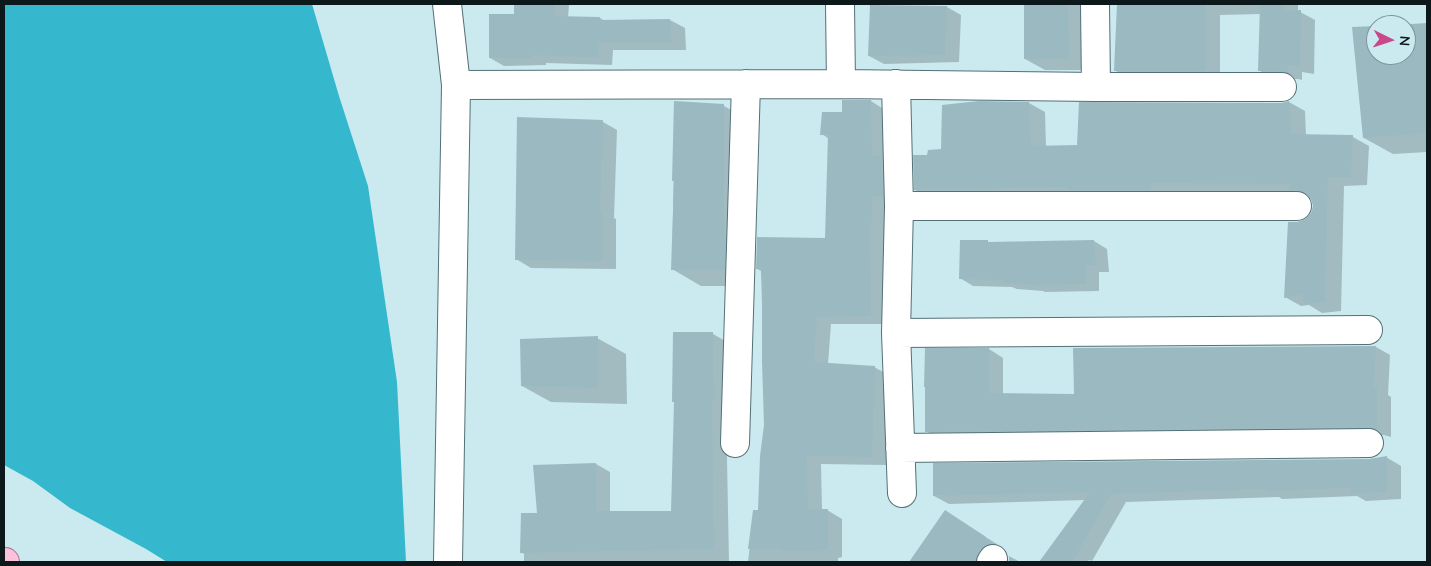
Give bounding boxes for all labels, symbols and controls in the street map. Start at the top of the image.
north arrow [1366,15,1416,65]
text: N [1396,35,1414,47]

